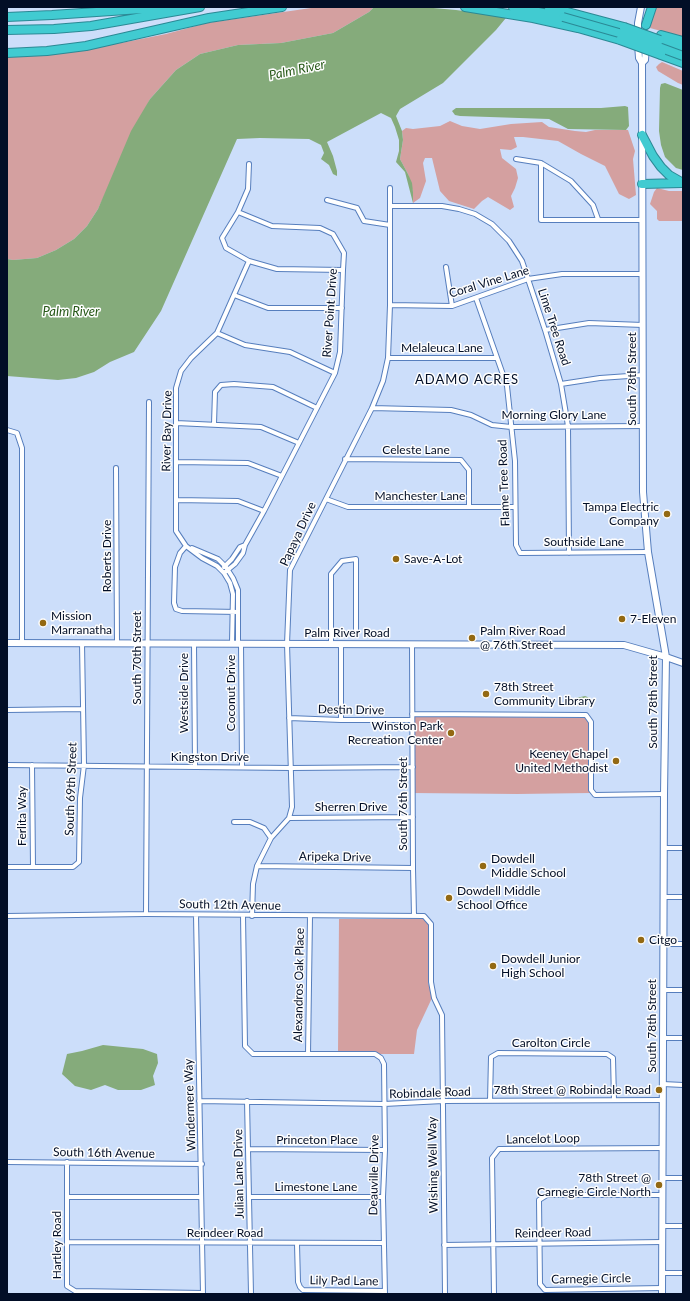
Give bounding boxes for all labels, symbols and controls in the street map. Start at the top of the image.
water label: Palm River [268,56,326,84]
street label: Coral Vine Lane [447,263,531,301]
street label: River Point Drive [320,268,340,358]
street label: Lime Tree Road [535,286,573,368]
water label: Palm River [43,304,99,320]
street label: South 78th Street [625,332,639,426]
street label: Melaleuca Lane [401,341,483,355]
district label: ADAMO ACRES [415,372,519,388]
street label: River Bay Drive [159,390,175,472]
street label: Morning Glory Lane [502,408,606,422]
street label: Flame Tree Road [495,439,513,527]
street label: Celeste Lane [382,443,450,457]
street label: Manchester Lane [375,489,465,503]
street label: Papaya Drive [277,500,319,568]
place label: Tampa Electric Company [583,500,659,528]
marker: Tampa Electric Company [662,509,672,519]
street label: Roberts Drive [100,520,114,592]
street label: Southside Lane [544,535,624,549]
place label: Save-A-Lot [404,552,462,566]
marker: Save-A-Lot [391,554,401,564]
place label: Mission Marranatha [51,609,112,637]
street label: South 70th Street [130,611,144,705]
place label: 7-Eleven [630,612,676,626]
marker: 7-Eleven [617,614,627,624]
marker: Mission Marranatha [38,618,48,628]
place label: Palm River Road @ 76th Street [480,624,565,652]
street label: Palm River Road [304,626,390,640]
marker: Palm River Road @ 76th Street [467,633,477,643]
street label: Westside Drive [177,653,191,733]
street label: Coconut Drive [224,655,238,731]
street label: South 78th Street [646,655,660,749]
place label: 78th Street Community Library [494,680,595,708]
marker: 78th Street Community Library [481,689,491,699]
street label: Destin Drive [318,702,384,718]
place label: Winston Park Recreation Center [348,719,443,747]
marker: Winston Park Recreation Center [446,728,456,738]
street label: South 69th Street [62,742,80,836]
place label: Keeney Chapel United Methodist [515,747,608,775]
street label: Kingston Drive [171,750,249,764]
marker: Keeney Chapel United Methodist [611,756,621,766]
street label: South 76th Street [396,757,410,851]
street label: Ferlita Way [15,786,29,846]
street label: Sherren Drive [315,800,387,814]
street label: Aripeka Drive [299,849,371,865]
place label: Dowdell Middle School [491,852,566,880]
marker: Dowdell Middle School [478,861,488,871]
place label: Dowdell Middle School Office [457,884,540,912]
marker: Dowdell Middle School Office [444,893,454,903]
street label: South 12th Avenue [179,897,281,913]
street label: Alexandros Oak Place [291,928,307,1042]
place label: Citgo [649,933,677,947]
marker: Citgo [636,935,646,945]
place label: Dowdell Junior High School [501,952,580,980]
marker: Dowdell Junior High School [488,961,498,971]
street label: South 78th Street [645,979,659,1073]
street label: Carolton Circle [512,1036,590,1050]
street label: Windermere Way [181,1058,199,1152]
place label: 78th Street @ Robindale Road [493,1083,651,1097]
street label: Robindale Road [389,1084,471,1102]
marker: 78th Street @ Robindale Road [654,1085,664,1095]
street label: Wishing Well Way [425,1117,441,1213]
street label: Julian Lane Drive [231,1129,247,1219]
street label: Lancelot Loop [506,1131,580,1147]
street label: Princeton Place [276,1133,358,1147]
street label: Deauville Drive [366,1134,382,1216]
street label: South 16th Avenue [53,1145,155,1161]
place label: 78th Street @ Carnegie Circle North [537,1171,651,1199]
street label: Limestone Lane [275,1180,357,1194]
marker: 78th Street @ Carnegie Circle North [654,1180,664,1190]
street label: Hartley Road [50,1211,64,1279]
street label: Reindeer Road [515,1225,591,1241]
street label: Reindeer Road [187,1226,263,1240]
street label: Carnegie Circle [551,1271,631,1287]
street label: Lily Pad Lane [309,1273,379,1289]

